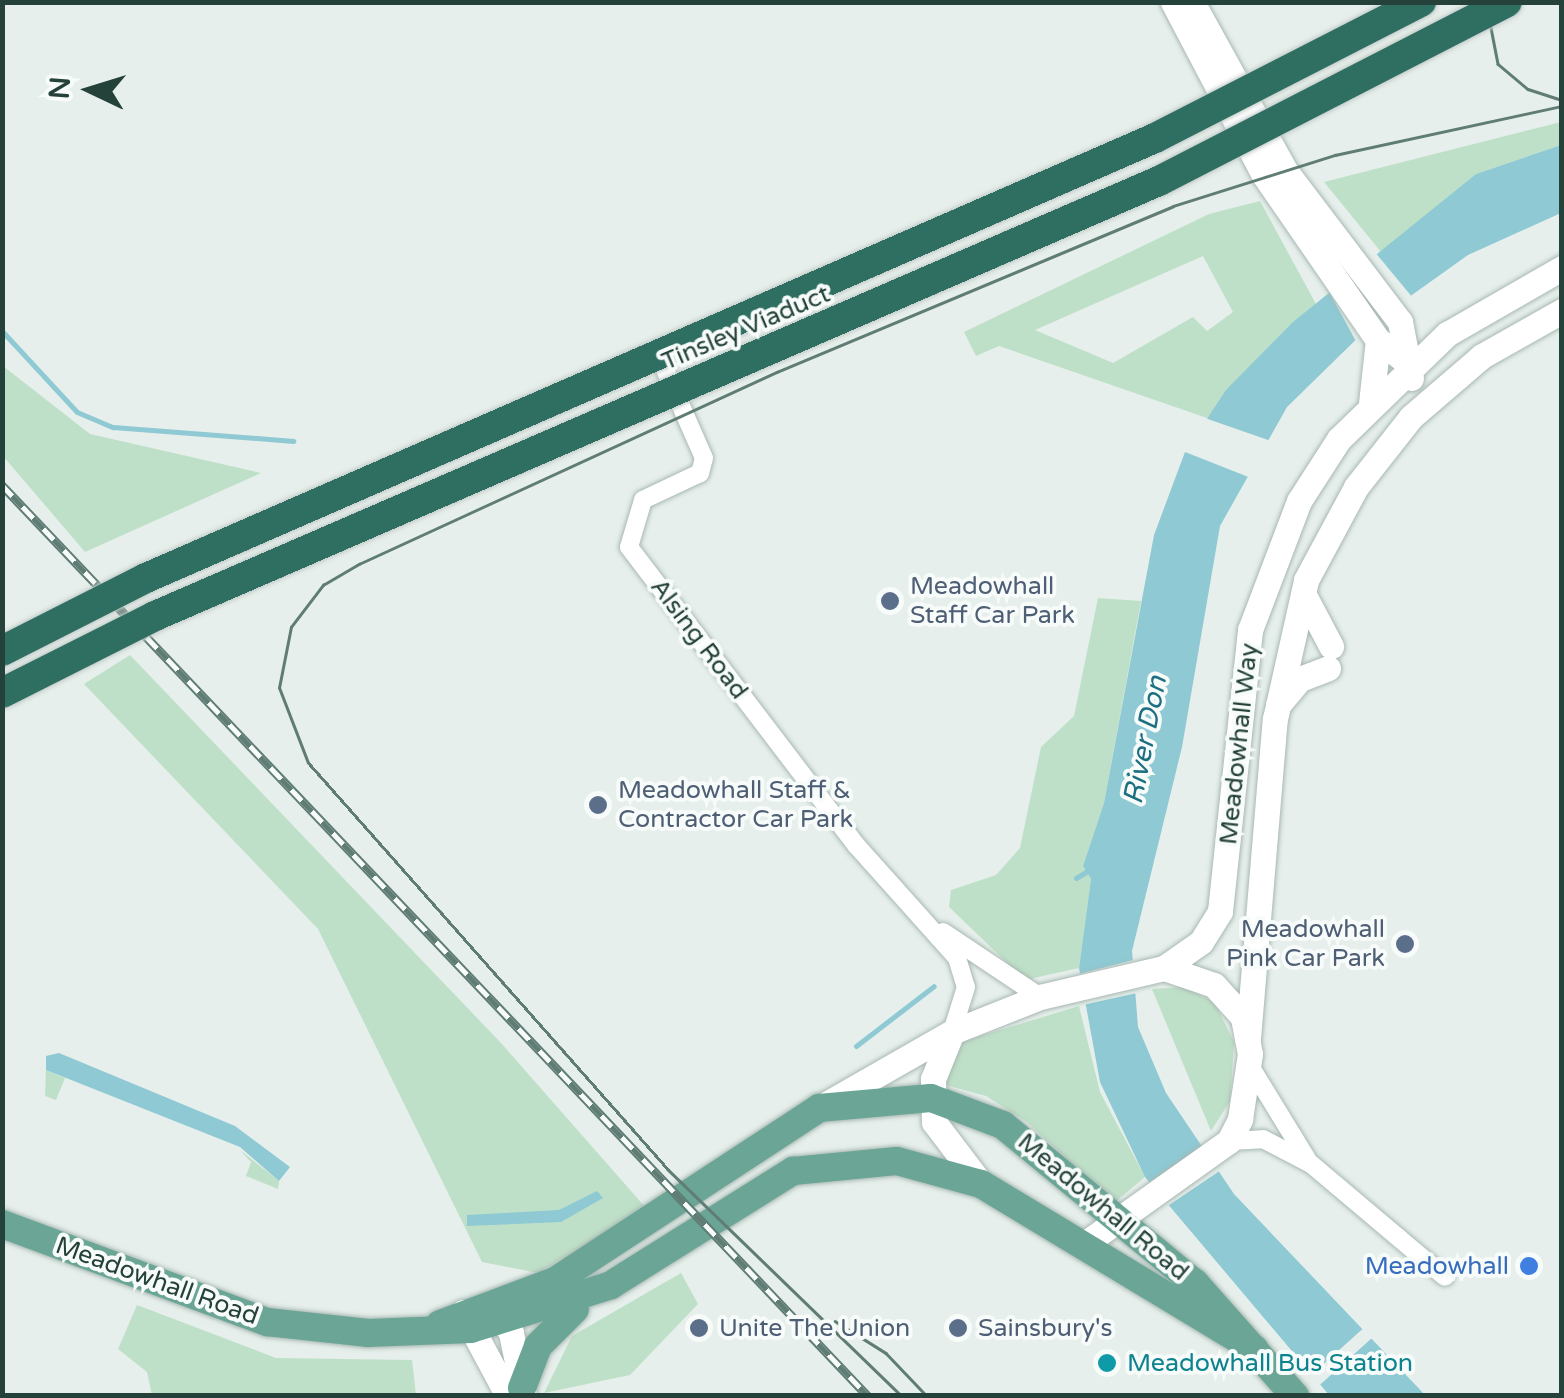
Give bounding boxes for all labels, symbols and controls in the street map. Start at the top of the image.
north arrow [40,40,140,140]
text: N [42,76,78,100]
street label: Tinsley Viaduct [657,279,835,377]
place label: Meadowhall Staff Car Park [910,572,1075,631]
street label: Alsing Road [644,573,754,705]
marker: Meadowhall Staff Car Park [879,590,901,612]
street label: Meadowhall Way [1214,642,1264,846]
water label: River Don [1116,673,1174,807]
place label: Meadowhall Staff & Contractor Car Park [618,776,853,835]
marker: Meadowhall Staff & Contractor Car Park [587,794,609,816]
place label: Meadowhall Pink Car Park [1226,915,1385,974]
marker: Meadowhall Pink Car Park [1394,933,1416,955]
street label: Meadowhall Road [1012,1127,1194,1287]
street label: Meadowhall Road [51,1230,263,1332]
place label: Meadowhall [1365,1251,1509,1281]
marker: Meadowhall [1518,1255,1540,1277]
place label: Unite The Union [719,1313,910,1343]
place label: Sainsbury's [978,1313,1112,1343]
marker: Unite The Union [688,1317,710,1339]
marker: Sainsbury's [947,1317,969,1339]
place label: Meadowhall Bus Station [1127,1348,1413,1378]
marker: Meadowhall Bus Station [1096,1352,1118,1374]

